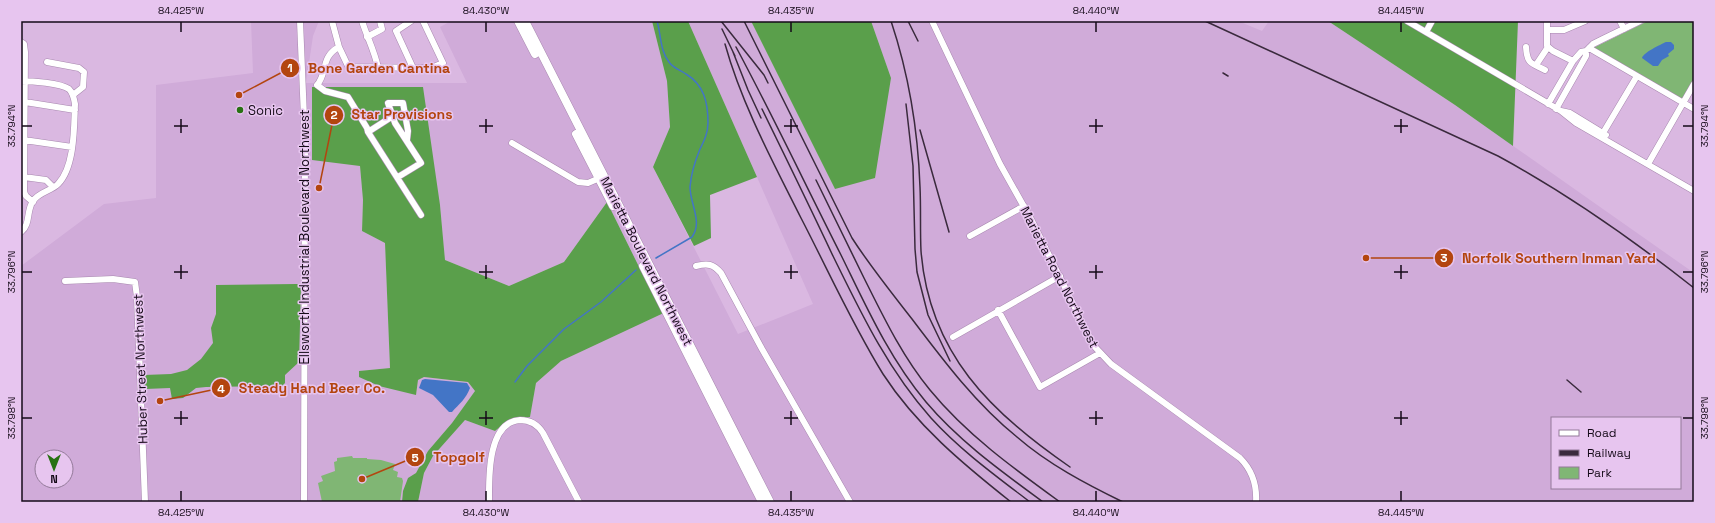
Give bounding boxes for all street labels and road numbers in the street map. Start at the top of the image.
street label: Ellsworth Industrial Boulevard Northwest [296,109,313,365]
street label: Marietta Boulevard Northwest [596,174,697,349]
street label: Marietta Road Northwest [1016,203,1103,351]
street label: Huber Street Northwest [129,294,152,444]

